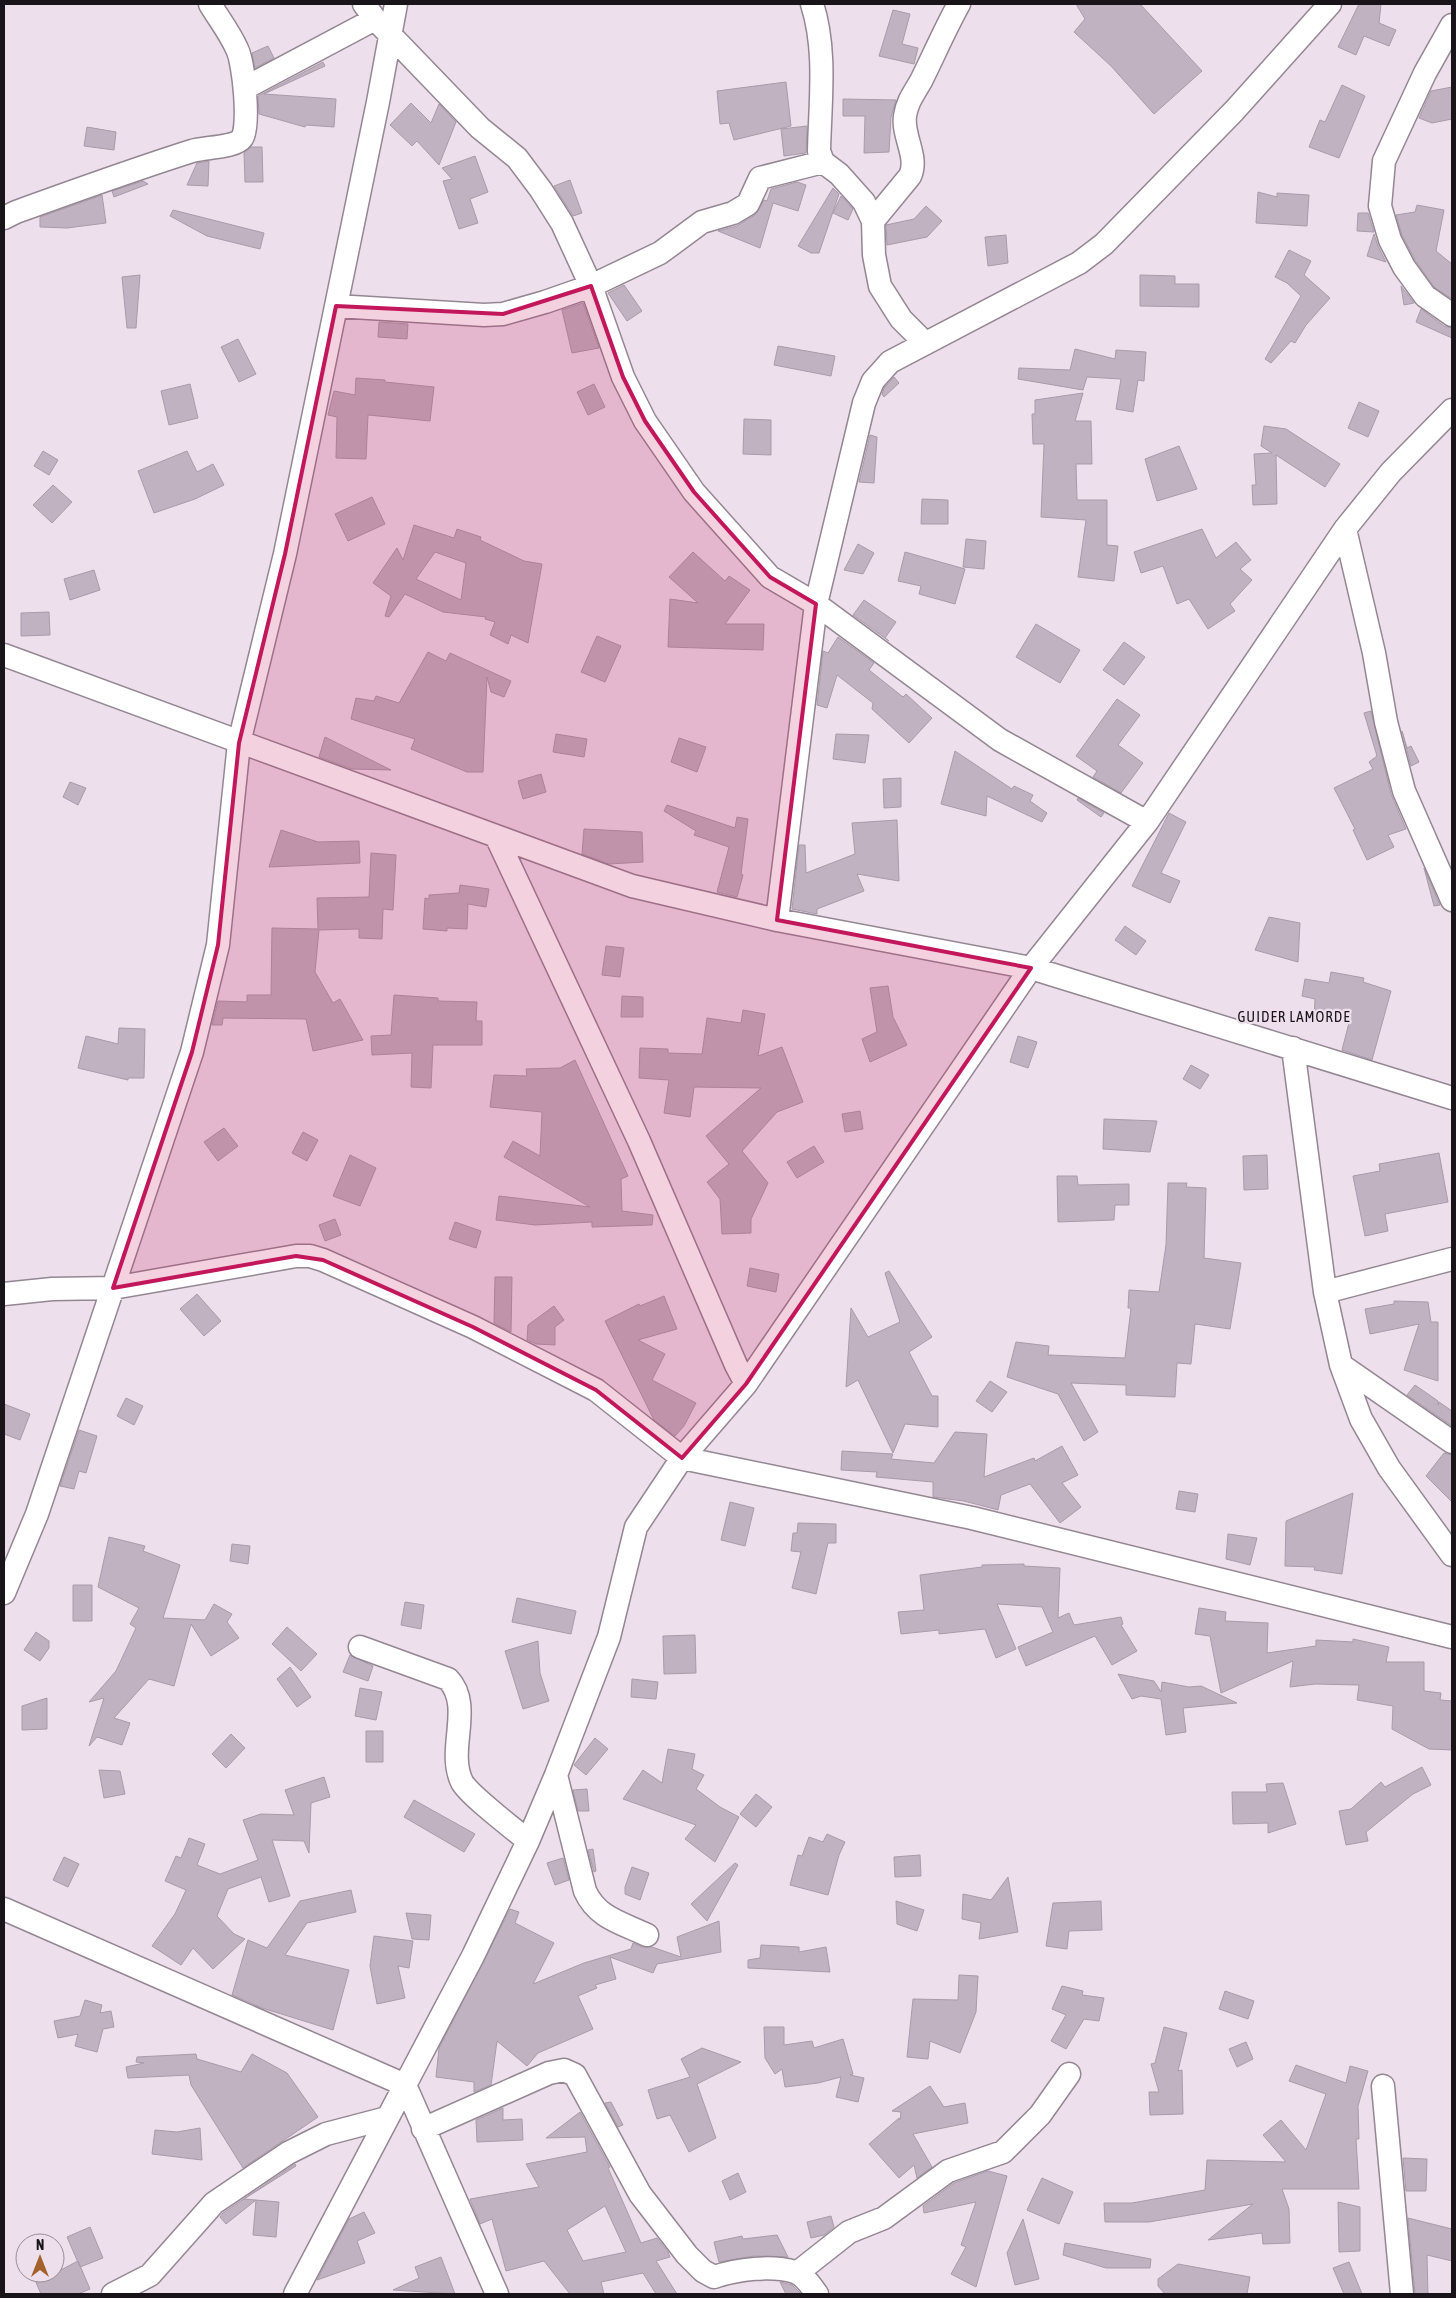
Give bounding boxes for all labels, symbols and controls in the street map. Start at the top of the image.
district label: GUIDER LAMORDE [1237,1008,1351,1025]
north arrow [15,2233,65,2283]
text: N [36,2237,44,2253]

